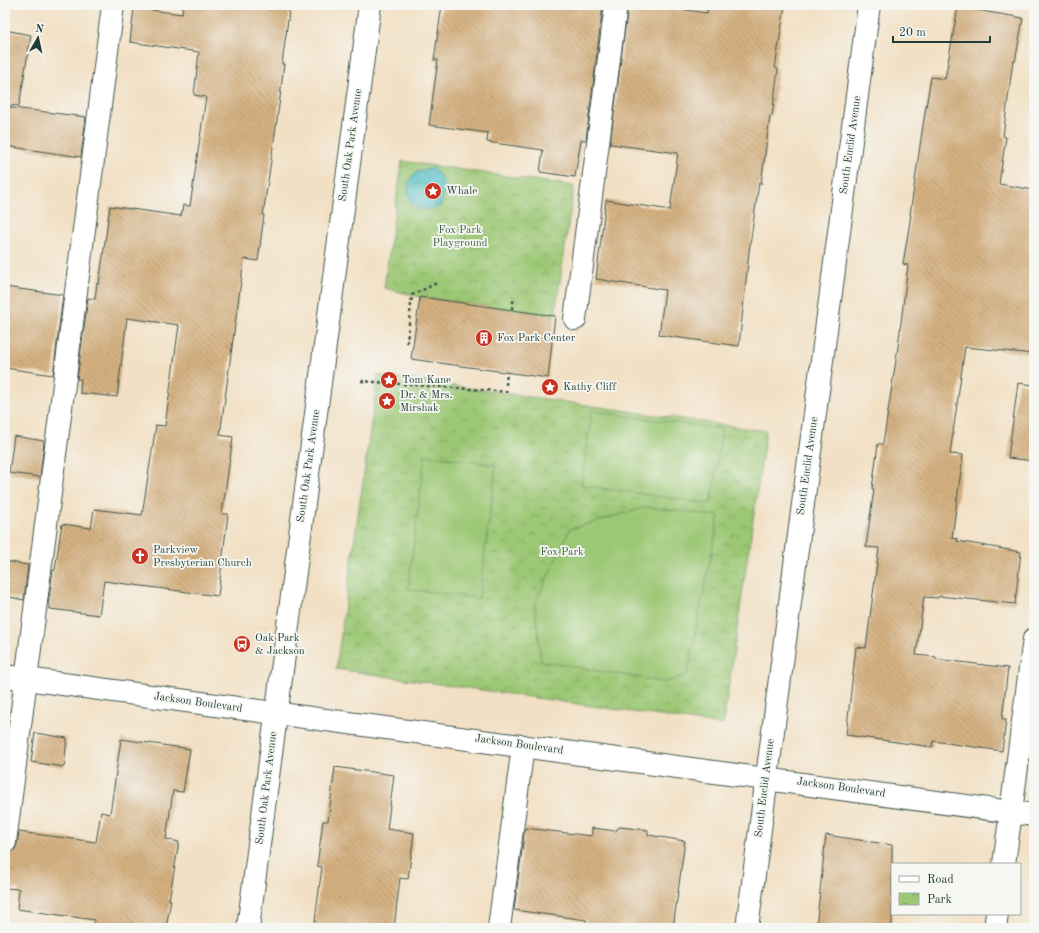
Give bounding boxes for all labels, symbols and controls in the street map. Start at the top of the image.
north arrow [18,18,58,58]
scale bar [893,18,990,44]
text: N [34,24,45,36]
text: 20 m [899,27,926,39]
street label: South Oak Park Avenue [338,88,364,202]
street label: South Euclid Avenue [839,95,863,195]
place icon: Whale [423,181,443,201]
place label: Whale [446,186,477,197]
park label: Fox Park Playground [433,225,488,249]
building icon: Fox Park Center [474,328,494,348]
place label: Fox Park Center [497,333,576,344]
place icon: Tom Kane [379,370,399,390]
place label: Tom Kane [402,375,451,386]
place icon: Kathy Cliff [540,377,560,397]
place label: Kathy Cliff [563,382,616,393]
place label: Dr. & Mrs. Mirshak [400,390,453,414]
place icon: Dr. & Mrs. Mirshak [377,391,397,411]
street label: South Oak Park Avenue [296,409,322,523]
street label: South Euclid Avenue [796,416,820,516]
place label: Parkview Presbyterian Church [153,545,252,569]
church icon: Parkview Presbyterian Church [130,546,150,566]
park label: Fox Park [540,547,584,558]
place label: Oak Park & Jackson [255,633,305,657]
bus stop icon: Oak Park & Jackson [232,634,252,654]
street label: Jackson Boulevard [153,691,243,715]
street label: South Oak Park Avenue [255,731,279,845]
street label: Jackson Boulevard [474,733,564,757]
street label: South Euclid Avenue [754,738,776,838]
street label: Jackson Boulevard [796,776,886,800]
legend [891,863,1021,915]
text: Road [927,874,954,886]
text: Park [927,894,952,906]

